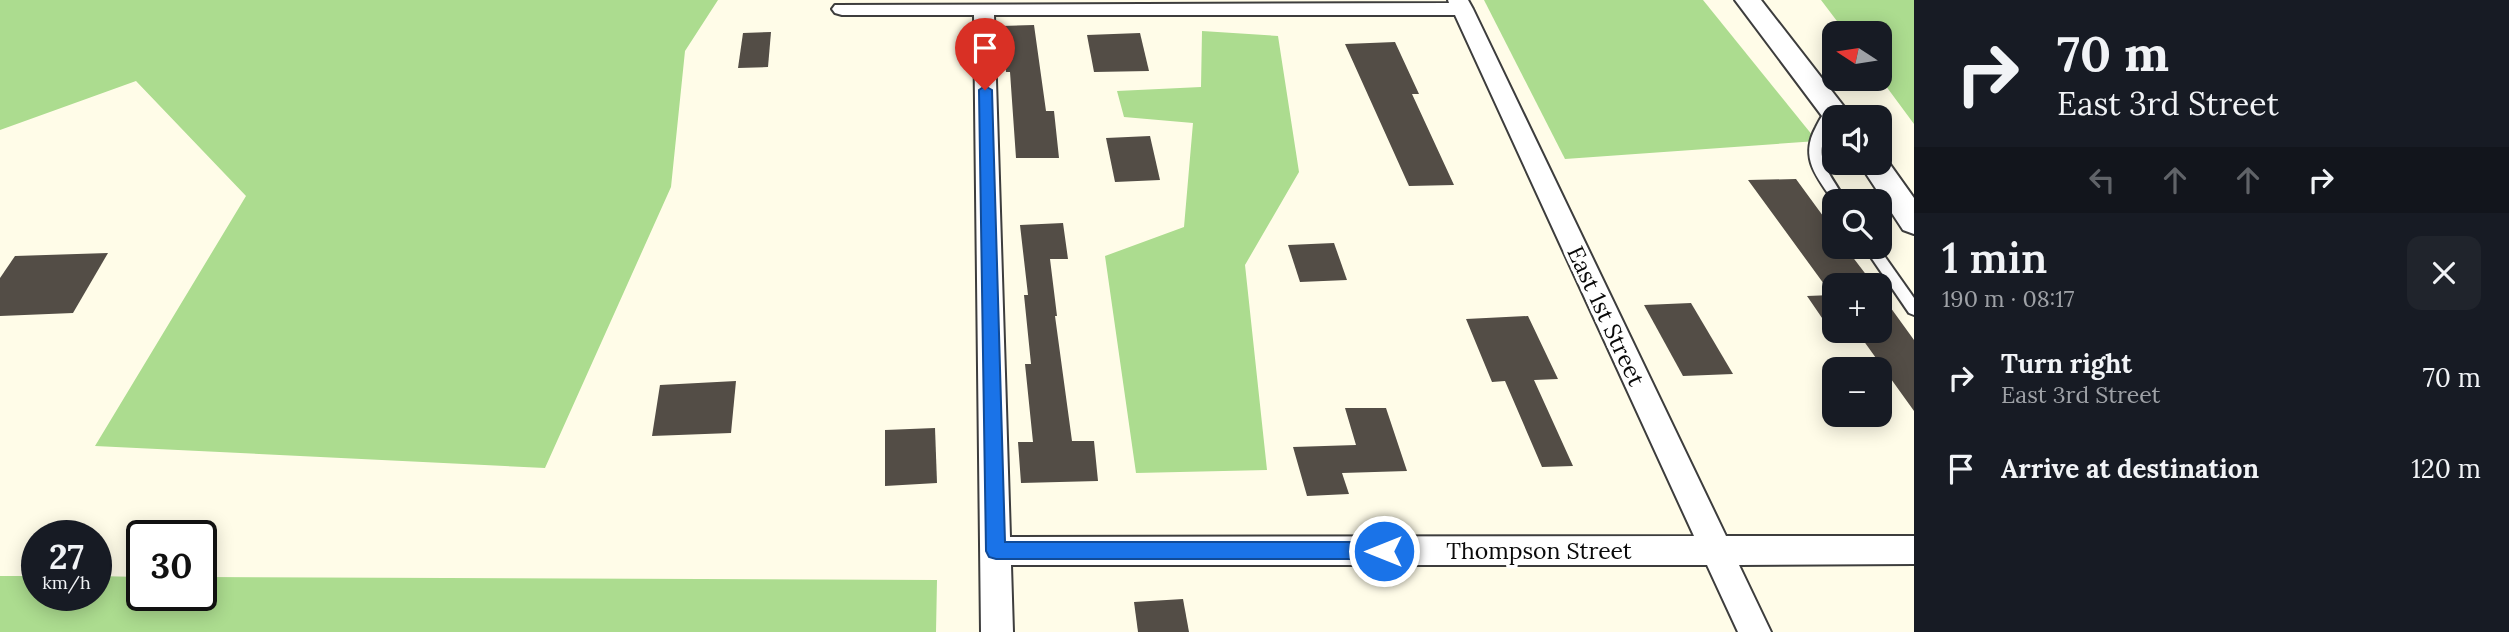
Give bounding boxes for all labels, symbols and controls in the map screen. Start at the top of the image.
pin [955,18,1015,90]
north arrow [1822,21,1892,91]
map controls [1822,21,1892,427]
text: 70 m [2057,22,2169,84]
icon: right [1942,28,2033,119]
icon: arrive [966,29,1004,67]
text: East 3rd Street [2057,83,2279,124]
button: sound [1822,105,1892,175]
icon: left [2083,161,2121,199]
icon: ahead [2156,161,2194,199]
icon: ahead [2229,161,2267,199]
icon: right [2302,161,2340,199]
button: search [1822,189,1892,259]
text: 1 min [1942,231,2047,285]
button: close [2407,236,2481,310]
street label: East 1st Street [1561,241,1652,390]
button: + [1822,273,1892,343]
text: 190 m · 08:17 [1942,284,2074,313]
text: Turn right [2001,347,2132,380]
button: − [1822,357,1892,427]
icon: right [1942,359,1980,397]
text: 70 m [2423,361,2481,394]
text: East 3rd Street [2001,380,2160,409]
icon: arrive [1942,450,1980,488]
text: Arrive at destination [2001,452,2259,485]
text: 120 m [2411,452,2481,485]
position arrow [1347,514,1421,588]
speed limit sign: 30 [126,520,217,611]
text: 27 [49,534,84,579]
street label: Thompson Street [1446,536,1632,565]
text: km/h [42,571,91,594]

